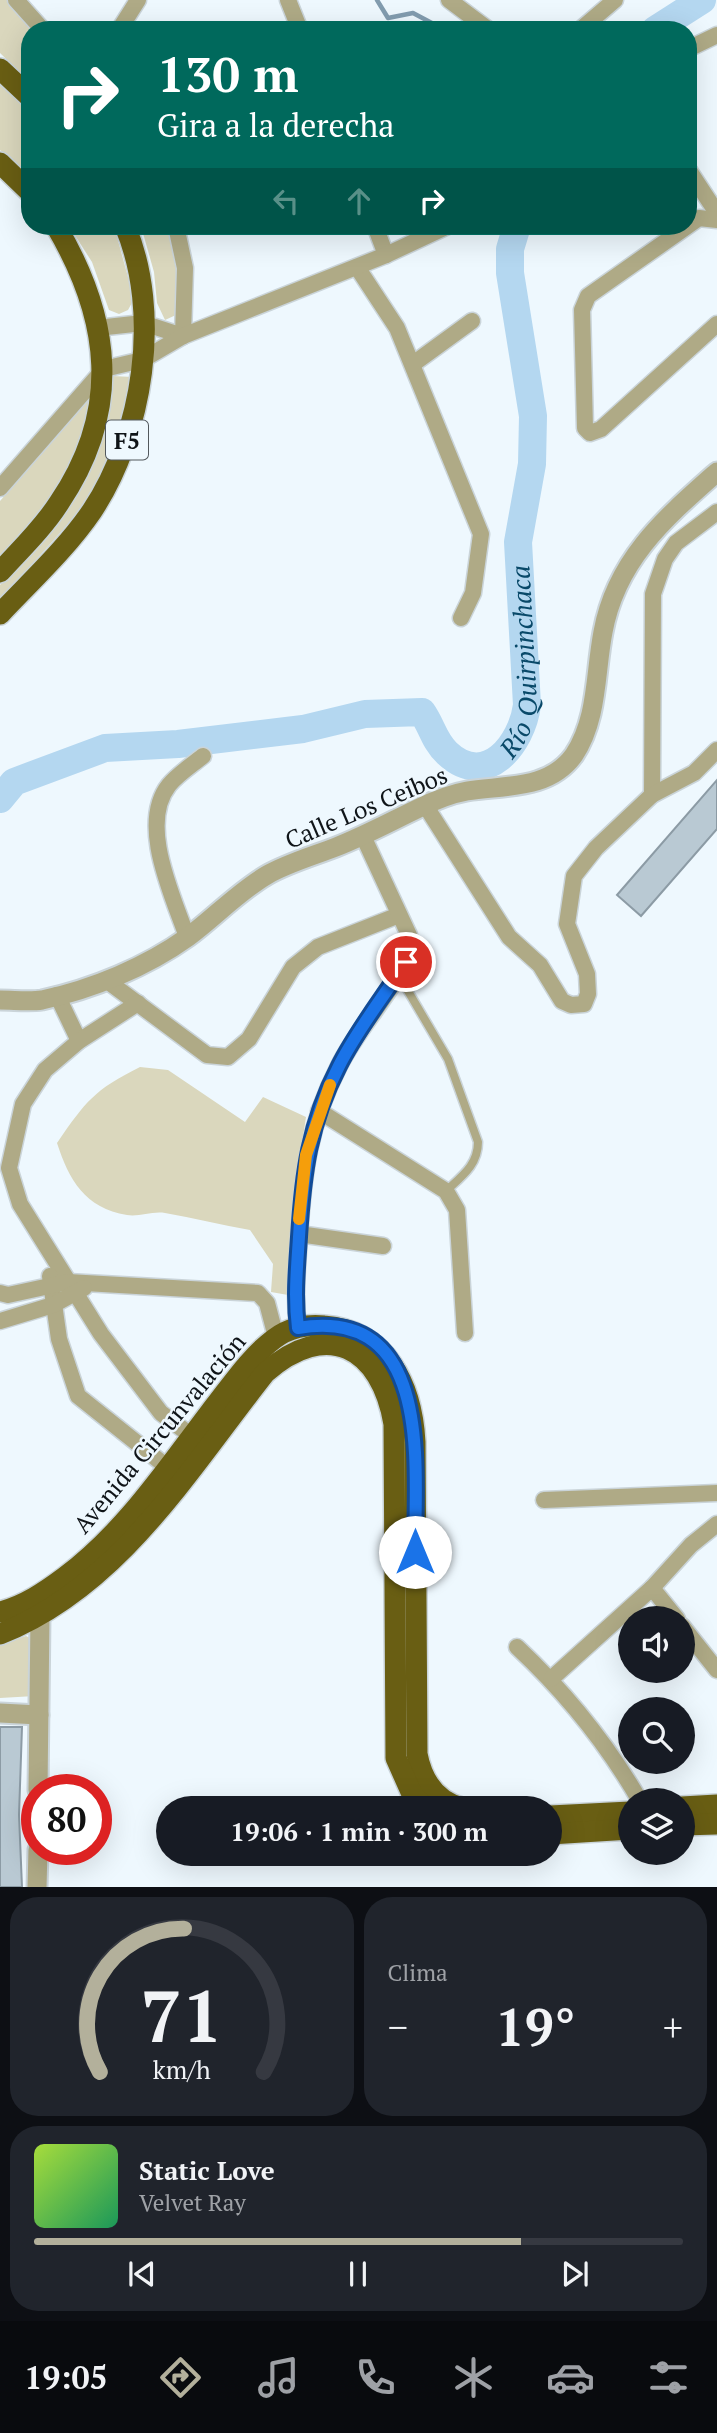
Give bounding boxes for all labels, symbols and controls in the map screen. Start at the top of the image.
text: 130 m [157,41,299,106]
icon: right [42,49,133,140]
text: Gira a la derecha [157,104,394,146]
icon: left [267,182,305,220]
icon: ahead [340,182,378,220]
icon: right [413,182,451,220]
road number: F5 [106,420,148,460]
water label: Río Quirpinchaca [490,565,545,765]
street label: Calle Los Ceibos [280,758,452,856]
pin [376,932,436,992]
icon: arrive [387,943,425,981]
street label: Avenida Circunvalación [66,1326,252,1540]
position arrow [378,1515,452,1589]
map controls [618,1606,695,1865]
button: sound [618,1606,695,1683]
button: search [618,1697,695,1774]
speed limit sign: 80 [21,1774,112,1865]
button: layers [618,1788,695,1865]
text: 19:06 · 1 min · 300 m [230,1814,488,1848]
text: Clima [388,1957,448,1988]
text: 71 [141,1967,223,2064]
text: 19° [495,1992,575,2061]
text: − [388,2002,408,2052]
text: + [663,2002,683,2052]
text: km/h [153,2053,211,2086]
text: Static Love [139,2153,275,2187]
text: Velvet Ray [139,2187,246,2218]
icon: previous [123,2255,161,2293]
icon: pause [339,2255,377,2293]
icon: next [556,2255,594,2293]
icon: directions [156,2353,205,2402]
icon: music [254,2353,303,2402]
icon: phone [351,2353,400,2402]
icon: climate [449,2353,498,2402]
icon: car [546,2353,595,2402]
icon: filters [644,2353,693,2402]
text: 19:05 [24,2356,108,2398]

